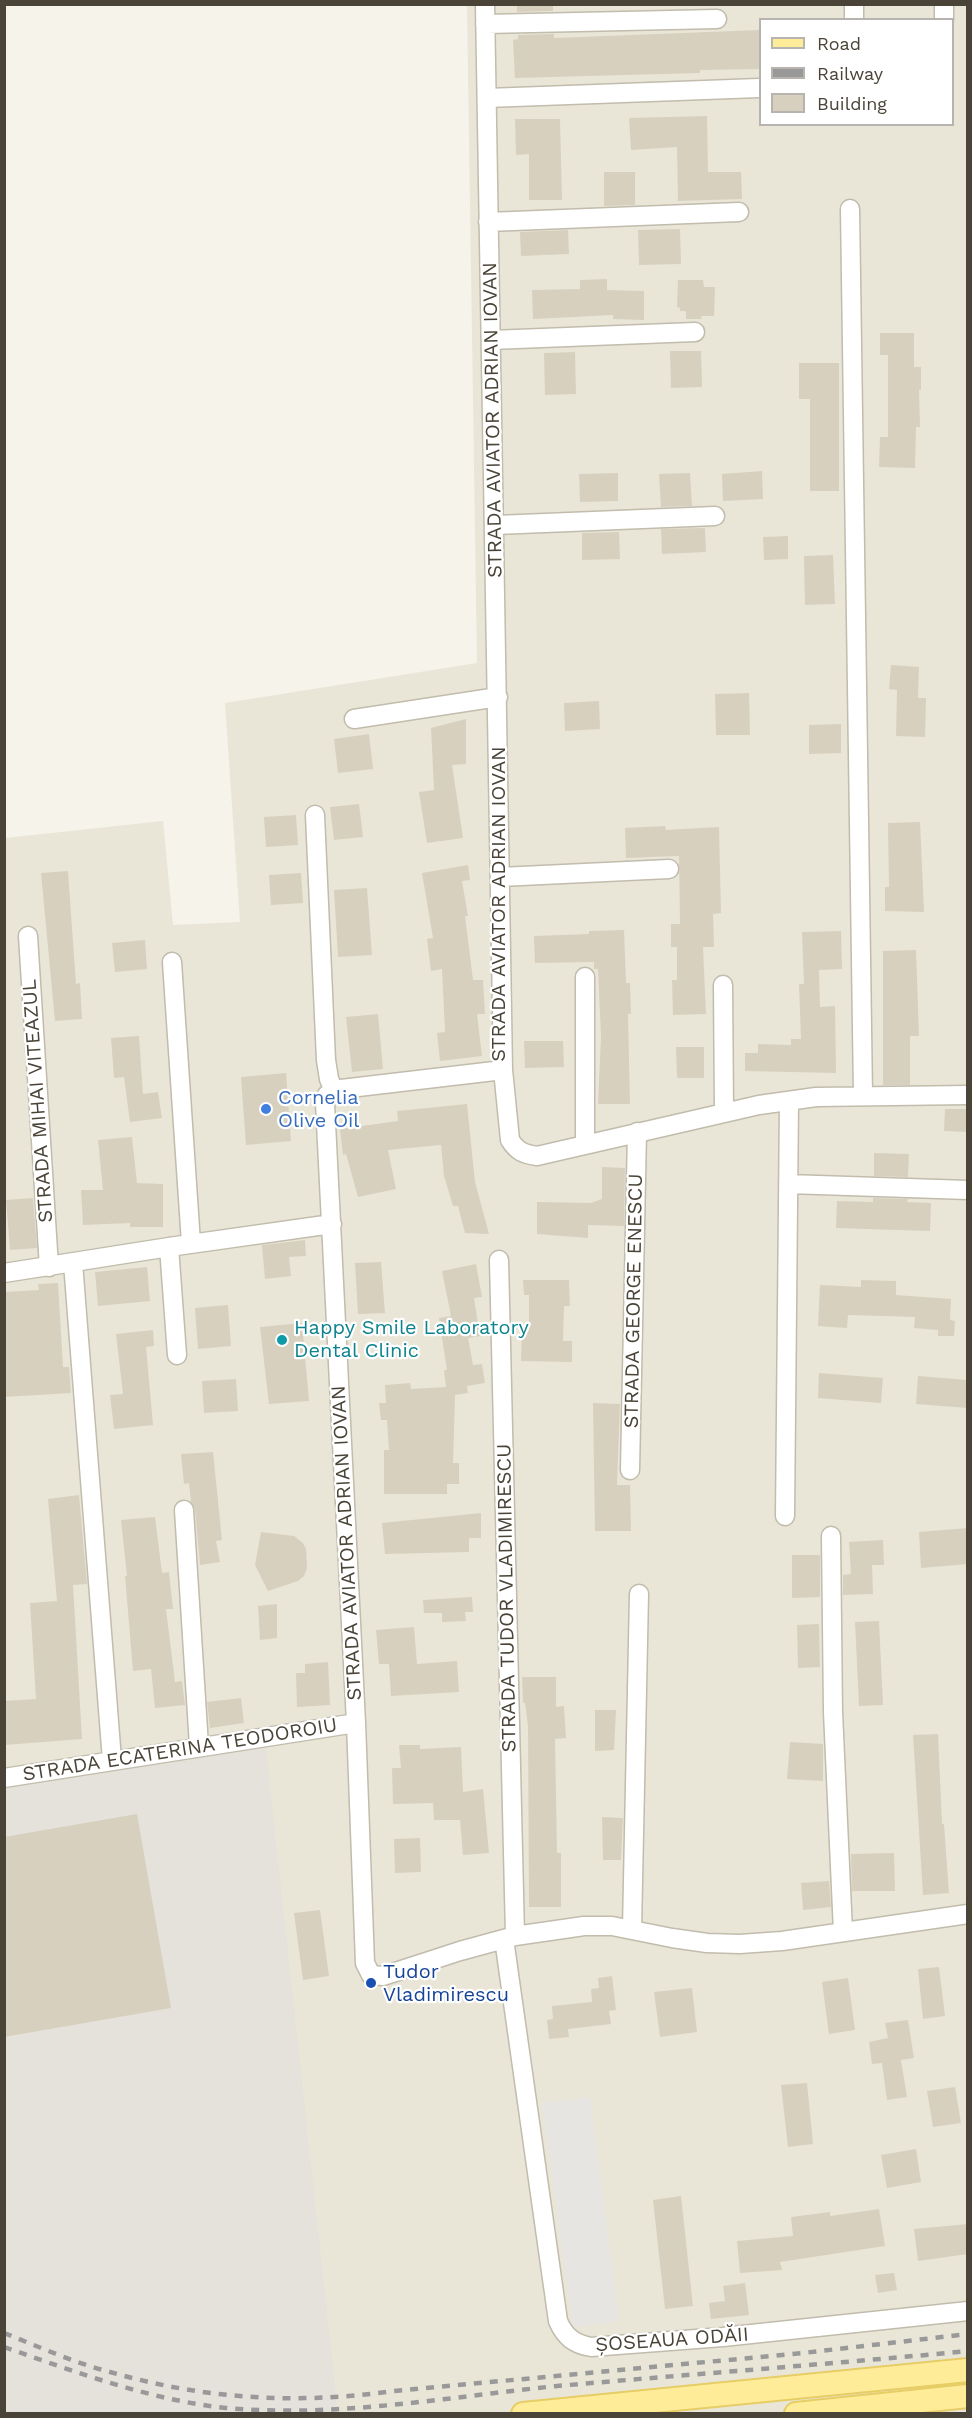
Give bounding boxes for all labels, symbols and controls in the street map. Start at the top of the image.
legend [759,18,954,126]
text: Road [817,33,861,54]
text: Railway [817,63,883,84]
text: Building [817,93,887,114]
street label: STRADA AVIATOR ADRIAN IOVAN [478,262,508,578]
street label: STRADA AVIATOR ADRIAN IOVAN [487,746,511,1062]
street label: STRADA MIHAI VITEAZUL [18,978,58,1224]
place label: Cornelia Olive Oil [278,1086,359,1133]
marker: Cornelia Olive Oil [259,1102,273,1116]
street label: STRADA GEORGE ENESCU [620,1173,648,1429]
place label: Happy Smile Laboratory Dental Clinic [294,1316,529,1363]
marker: Happy Smile Laboratory Dental Clinic [275,1333,289,1347]
street label: STRADA AVIATOR ADRIAN IOVAN [327,1385,367,1701]
street label: STRADA TUDOR VLADIMIRESCU [492,1443,522,1753]
street label: STRADA ECATERINA TEODOROIU [21,1713,339,1787]
place label: Tudor Vladimirescu [383,1960,509,2007]
marker: Tudor Vladimirescu [364,1976,378,1990]
street label: ȘOSEAUA ODĂII [594,2323,750,2357]

